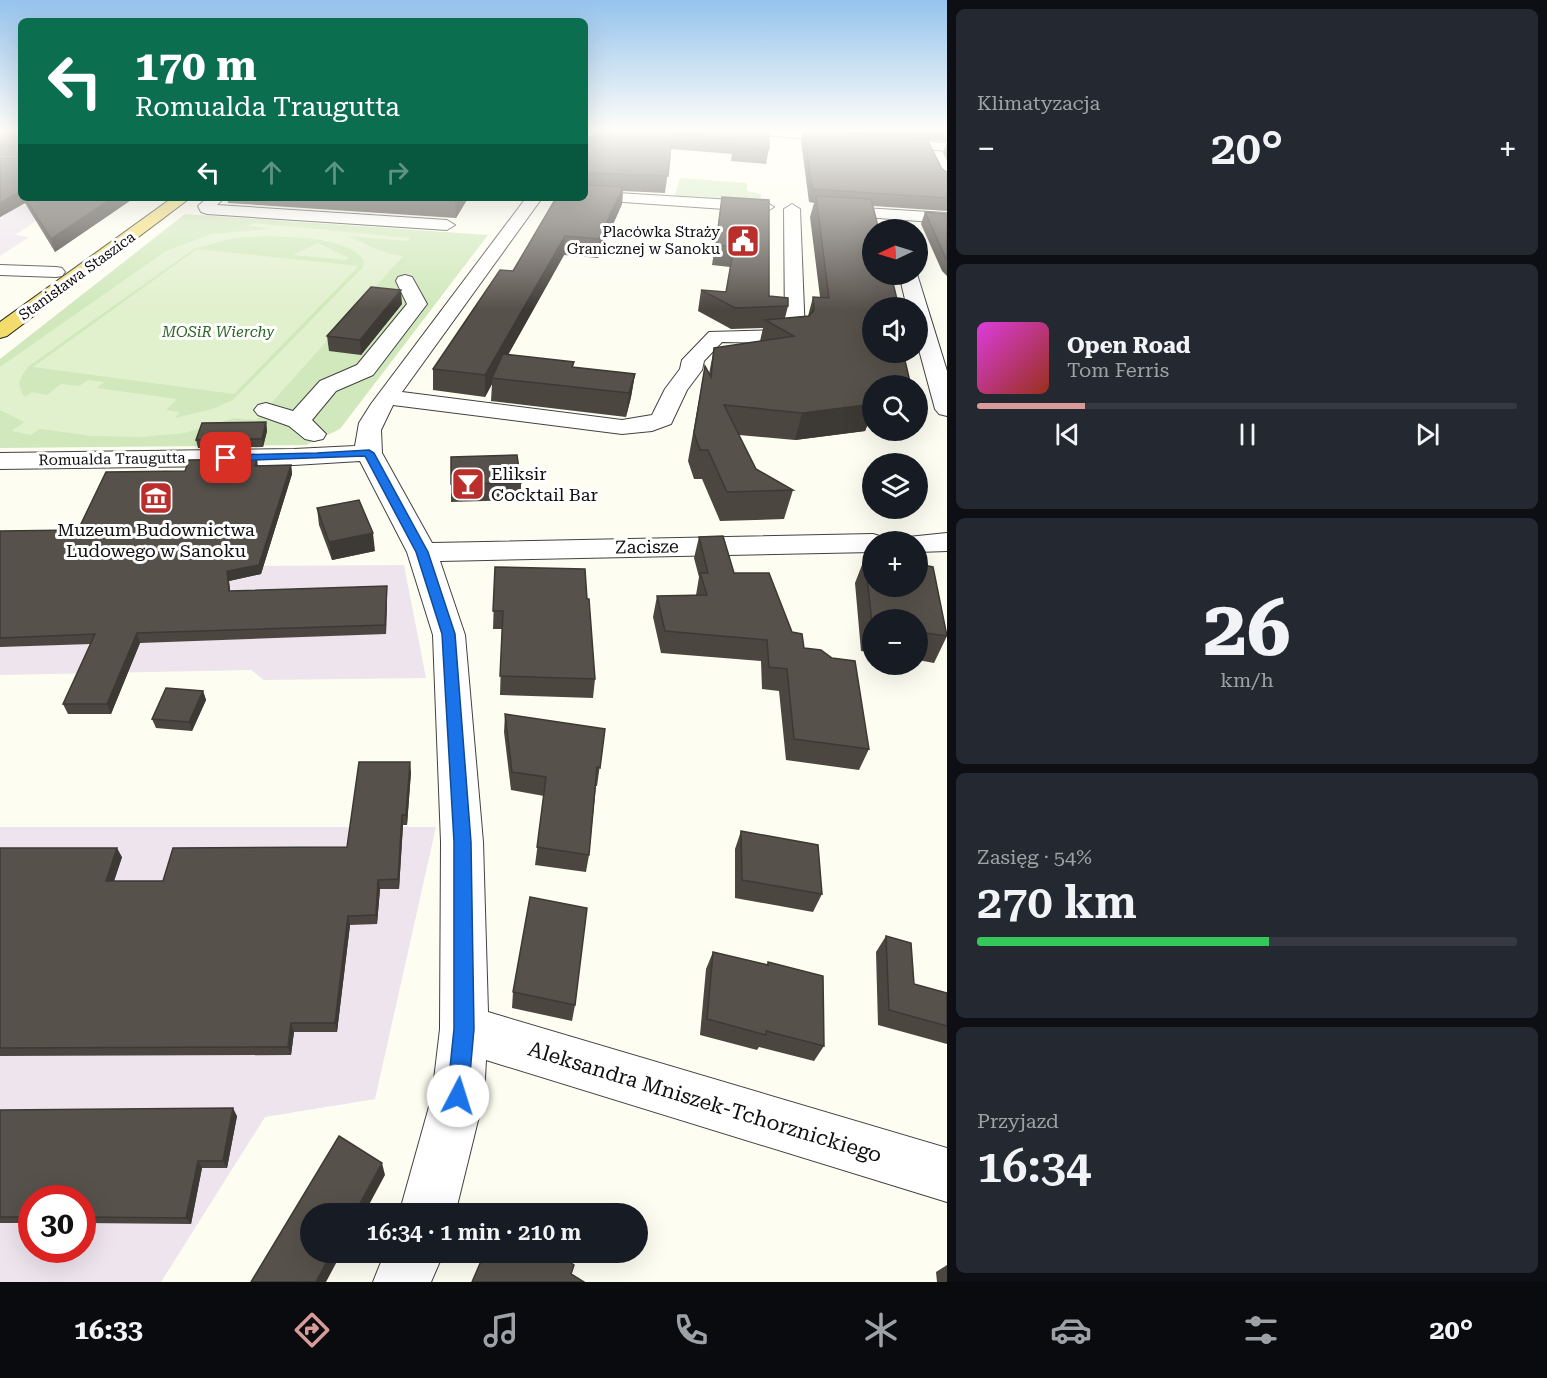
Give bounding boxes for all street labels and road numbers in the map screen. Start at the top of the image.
street label: Stanisława Staszica [15,228,139,324]
street label: Romualda Traugutta [38,449,186,469]
street label: Zacisze [615,535,679,558]
street label: Aleksandra Mniszek-Tchorznickiego [525,1037,885,1167]

